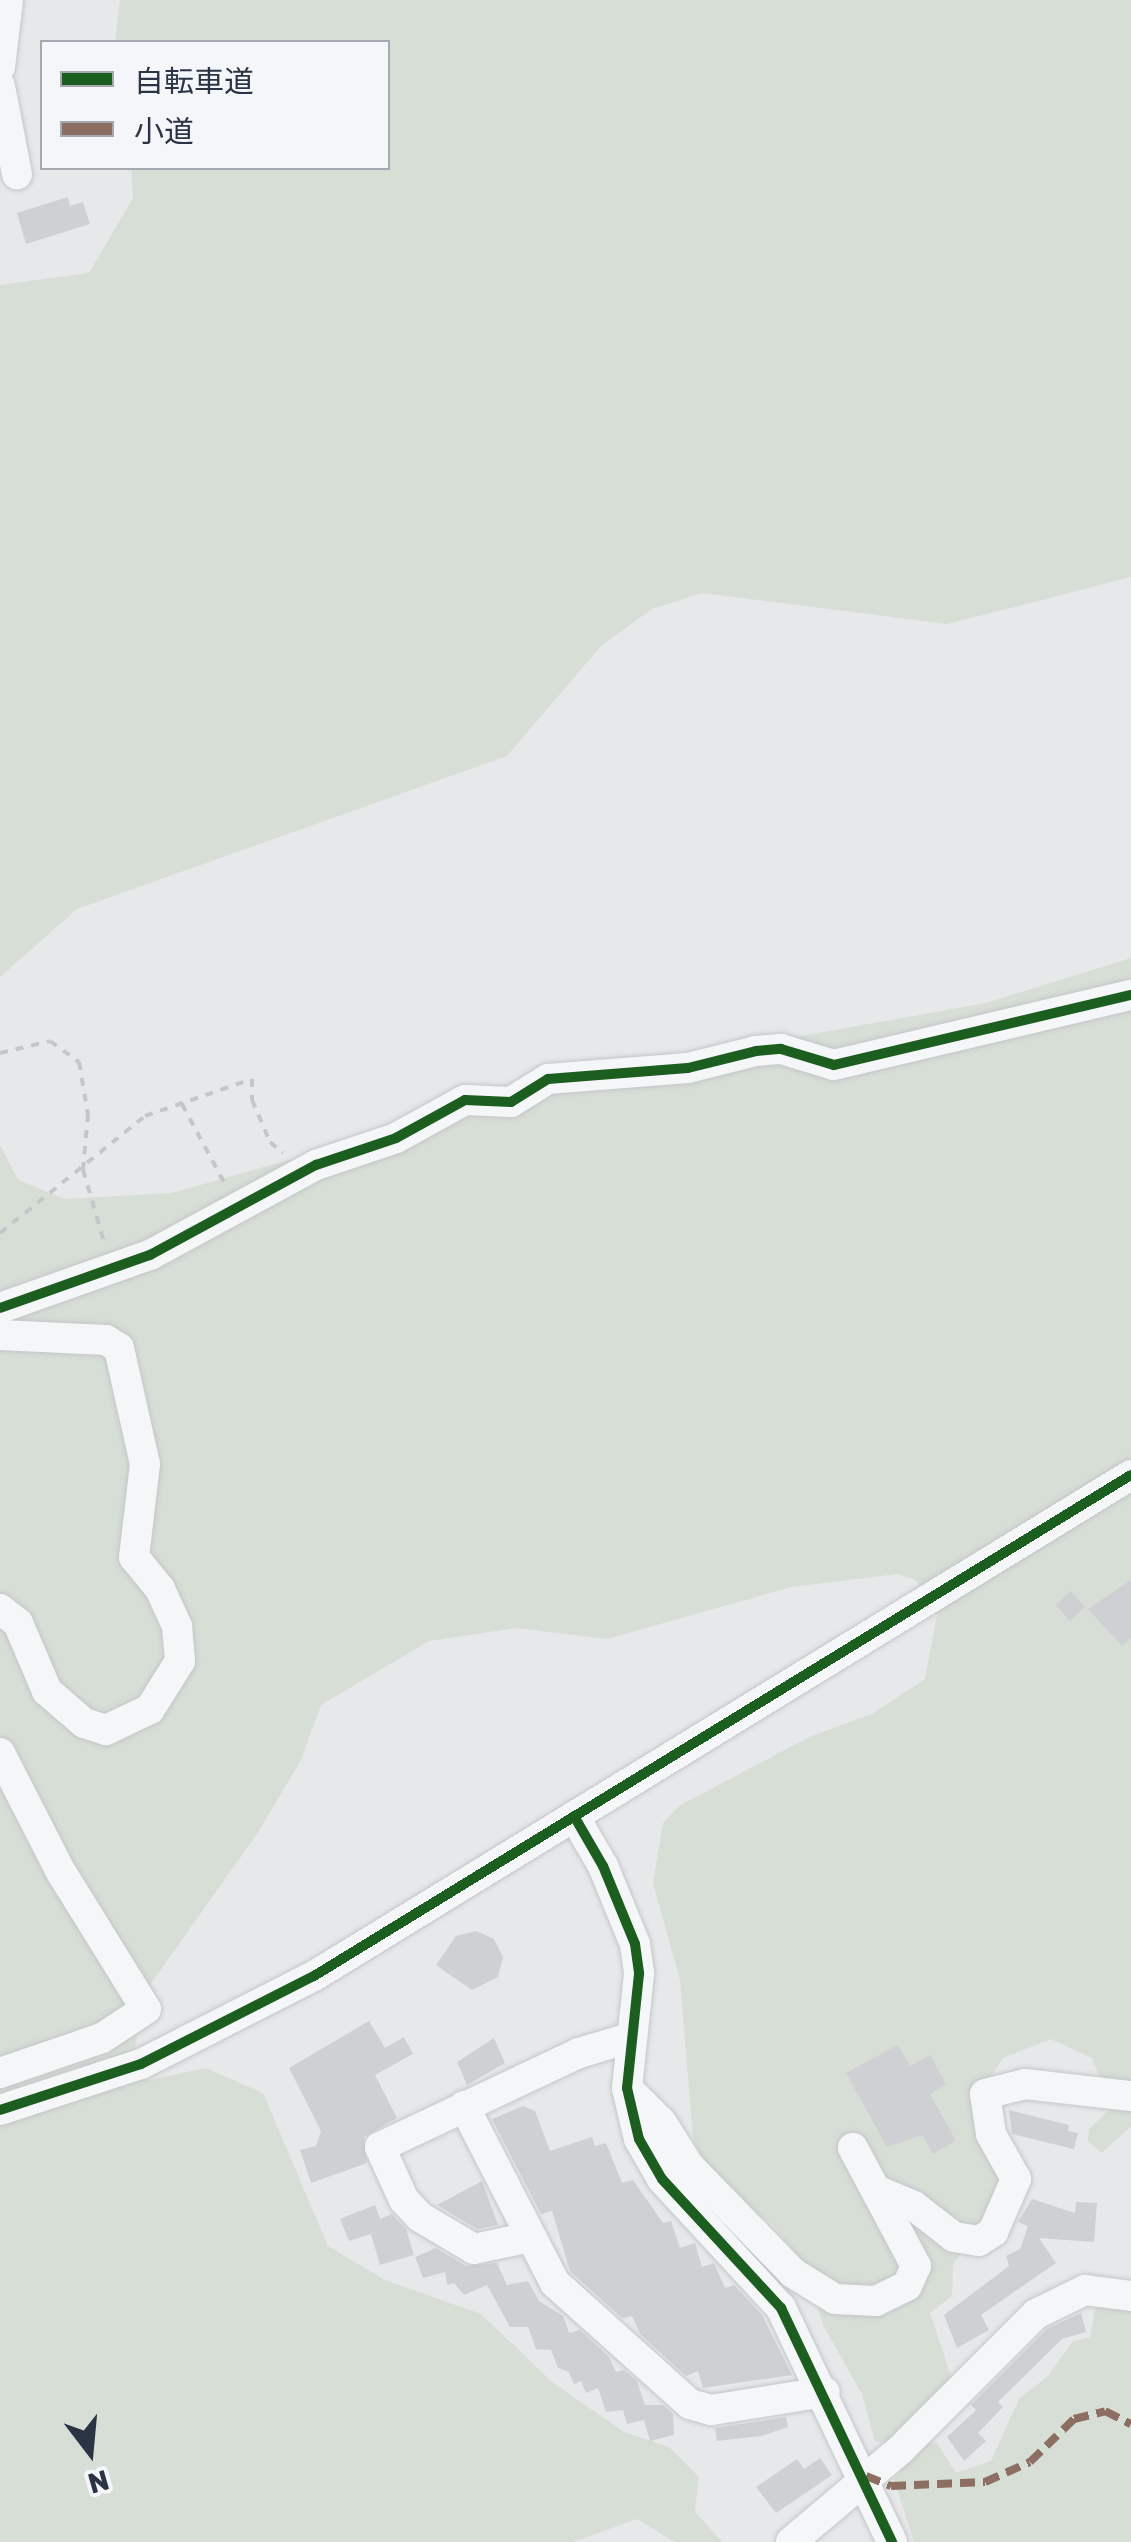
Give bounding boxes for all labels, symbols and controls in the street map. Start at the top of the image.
legend [40,40,390,170]
text: 自転車道 [134,64,254,100]
text: 小道 [134,114,194,150]
north arrow [40,2402,140,2502]
text: N [84,2463,113,2500]

